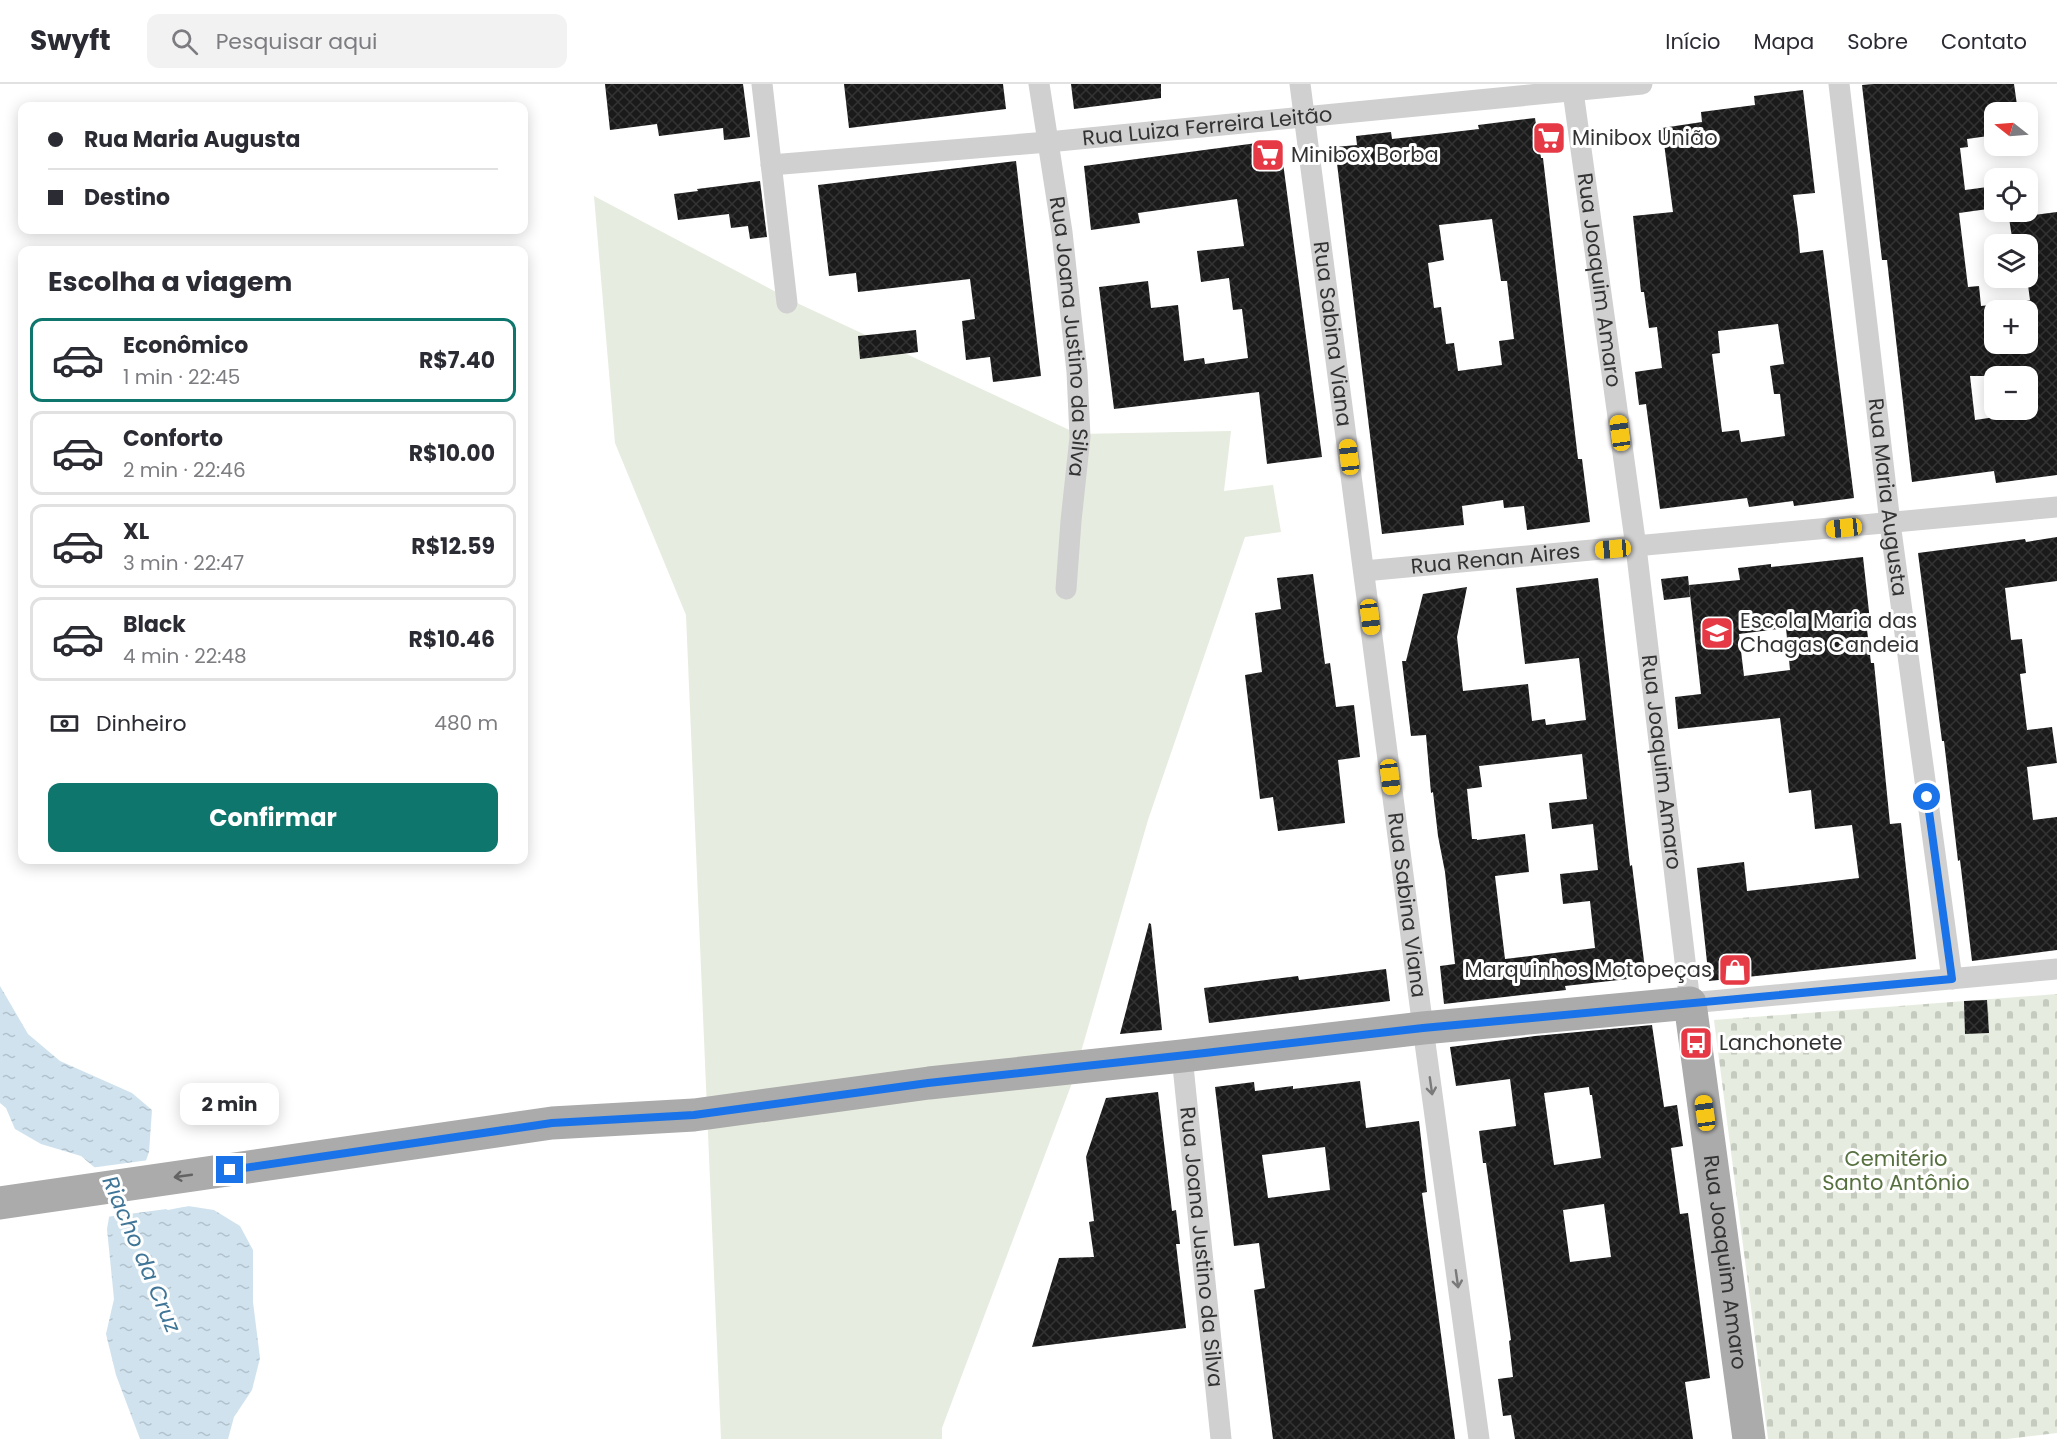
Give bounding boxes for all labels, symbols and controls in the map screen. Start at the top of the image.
search box [147,14,567,68]
text: Swyft [30,21,111,60]
icon: search [168,25,201,58]
text: Pesquisar aqui [216,26,378,57]
text: Início [1665,27,1720,56]
text: Mapa [1753,27,1814,56]
text: Sobre [1847,27,1908,56]
text: Contato [1941,27,2027,56]
street label: Rua Luiza Ferreira Leitão [1081,99,1334,153]
north arrow [1984,102,2038,156]
map controls [1984,102,2038,420]
supermarket icon: Minibox União [1531,120,1567,156]
place label: Minibox União [1572,123,1718,152]
text: Rua Maria Augusta [84,124,300,155]
supermarket icon: Minibox Borba [1250,137,1286,173]
place label: Minibox Borba [1291,140,1439,169]
button: locate [1984,168,2038,222]
street label: Rua Joaquim Amaro [1570,171,1629,389]
text: Destino [84,182,170,213]
street label: Rua Joana Justino da Silva [1043,194,1095,479]
button: layers [1984,234,2038,288]
street label: Rua Sabina Viana [1307,240,1359,428]
text: Escolha a viagem [48,263,292,300]
button: + [1984,300,2038,354]
text: Econômico [123,330,248,361]
icon: car [51,333,105,387]
text: R$7.40 [419,345,495,376]
text: 1 min · 22:45 [123,363,240,391]
button: − [1984,366,2038,420]
street label: Rua Maria Augusta [1862,397,1915,598]
car [1609,414,1631,452]
text: Conforto [123,423,223,454]
icon: car [51,426,105,480]
text: R$10.00 [409,438,495,469]
car [1338,438,1360,476]
text: 2 min · 22:46 [123,456,246,484]
text: XL [123,516,149,547]
car [1825,517,1863,539]
icon: car [51,519,105,573]
text: R$12.59 [411,531,495,562]
street label: Rua Renan Aires [1410,536,1581,581]
car [1594,538,1632,560]
text: 3 min · 22:47 [123,549,244,577]
car [1359,598,1381,636]
place label: Escola Maria das Chagas Candeia [1740,606,1919,659]
text: Black [123,609,186,640]
icon: car [51,612,105,666]
school or university icon: Escola Maria das Chagas Candeia [1699,615,1735,651]
text: R$10.46 [408,624,495,655]
text: 4 min · 22:48 [123,642,247,670]
street label: Rua Joaquim Amaro [1635,653,1689,871]
icon: cash [48,707,81,740]
text: Dinheiro [96,708,186,739]
text: 480 m [434,709,498,737]
car [1379,758,1401,796]
button: Confirmar [48,783,498,852]
route start [1913,783,1940,810]
street label: Rua Sabina Viana [1381,811,1434,999]
shop icon: Marquinhos Motopeças [1717,952,1753,988]
place label: Marquinhos Motopeças [1464,955,1712,984]
bus stop icon: Lanchonete [1678,1025,1714,1061]
place label: Lanchonete [1719,1028,1842,1057]
one-way arrow [1425,1075,1436,1095]
callout: 2 min [180,1083,280,1125]
text: 2 min [201,1090,258,1118]
car [1694,1094,1716,1132]
street label: Rua Joana Justino da Silva [1173,1105,1231,1389]
park label: Cemitério Santo Antônio [1822,1144,1970,1197]
street label: Rua Joaquim Amaro [1697,1153,1754,1371]
route end [216,1156,243,1183]
water label: Riacho da Cruz [95,1171,189,1338]
one-way arrow [173,1171,193,1182]
one-way arrow [1452,1268,1463,1288]

